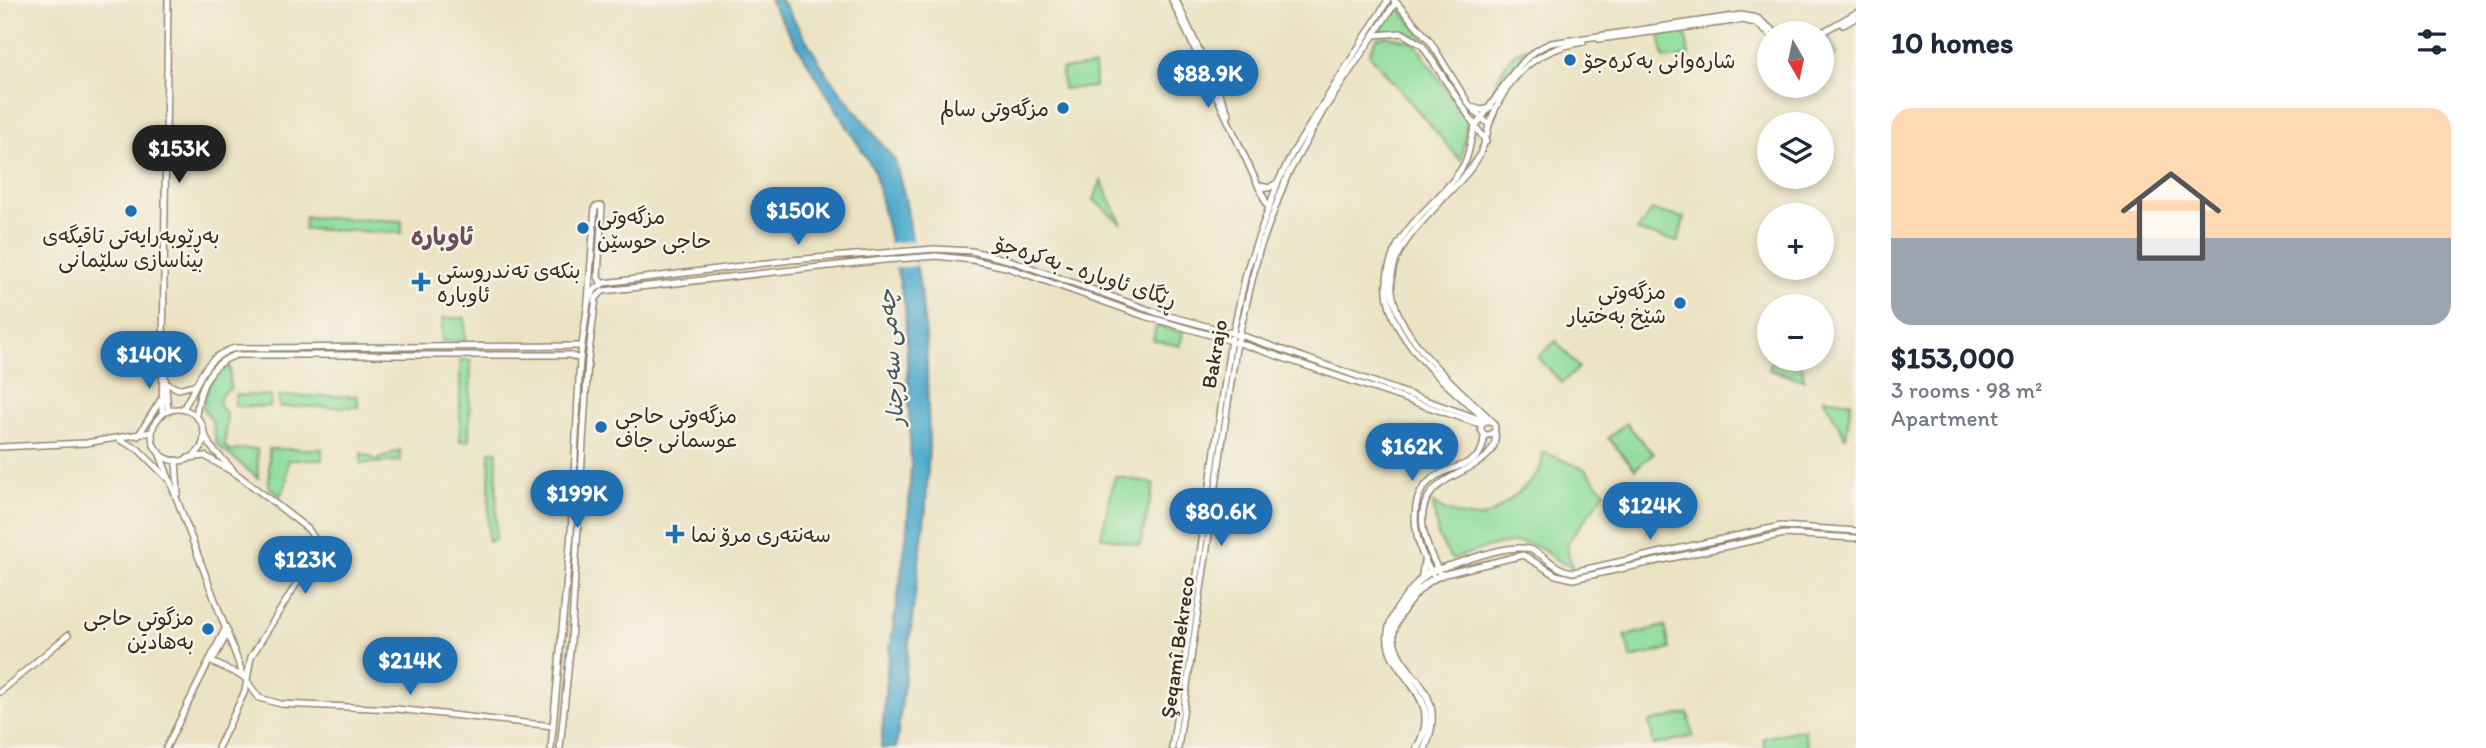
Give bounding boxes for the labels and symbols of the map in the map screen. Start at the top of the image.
north arrow [1757,21,1834,98]
place label: شارەوانی بەکرەجۆ [1582,48,1736,75]
pin: $88.9K [1151,50,1265,110]
marker: شارەوانی بەکرەجۆ [1562,52,1578,68]
place label: مزگەوتی سالم [940,96,1049,125]
marker: مزگەوتی سالم [1055,100,1071,116]
pin: $153K [130,125,228,185]
pin: $150K [749,188,847,247]
marker: بەڕێوبەرایەتی تاقیگەی بیناسازی سلێمانی [123,203,139,219]
place label: مزگەوتی حاجی حوسێن [597,204,711,255]
marker: مزگەوتی حاجی حوسێن [575,220,591,236]
district label: ئاوبارە [411,222,474,251]
place label: بەڕێوبەرایەتی تاقیگەی بیناسازی سلێمانی [42,223,220,274]
street label: ڕێگای ئاوبارە - بەکرەجۆ [989,229,1180,317]
place label: بنکەی تەندروستی ئاوبارە [437,258,581,308]
marker: بنکەی تەندروستی ئاوبارە [411,272,431,292]
place label: مزگەوتی شێخ بەختیار [1566,279,1666,330]
water label: چەمی سەرچنار [872,288,911,430]
marker: مزگەوتی شێخ بەختیار [1672,295,1688,311]
street label: Bakrajo [1196,318,1232,390]
pin: $140K [100,332,198,391]
place label: مزگەوتی حاجی عوسمانی جاف [615,403,738,454]
marker: مزگەوتی حاجی عوسمانی جاف [593,419,609,435]
pin: $162K [1363,424,1461,483]
pin: $199K [528,470,626,530]
pin: $124K [1601,482,1699,542]
pin: $80.6K [1164,489,1278,548]
place label: سەنتەرى مرۆ نما [691,522,831,547]
marker: سەنتەرى مرۆ نما [665,524,685,544]
pin: $123K [256,536,354,596]
street label: Şeqamî Bekreco [1155,574,1199,720]
place label: مزگوتي حاجی بەهادین [83,605,194,655]
marker: مزگوتي حاجی بەهادین [200,621,216,637]
pin: $214K [361,638,459,697]

